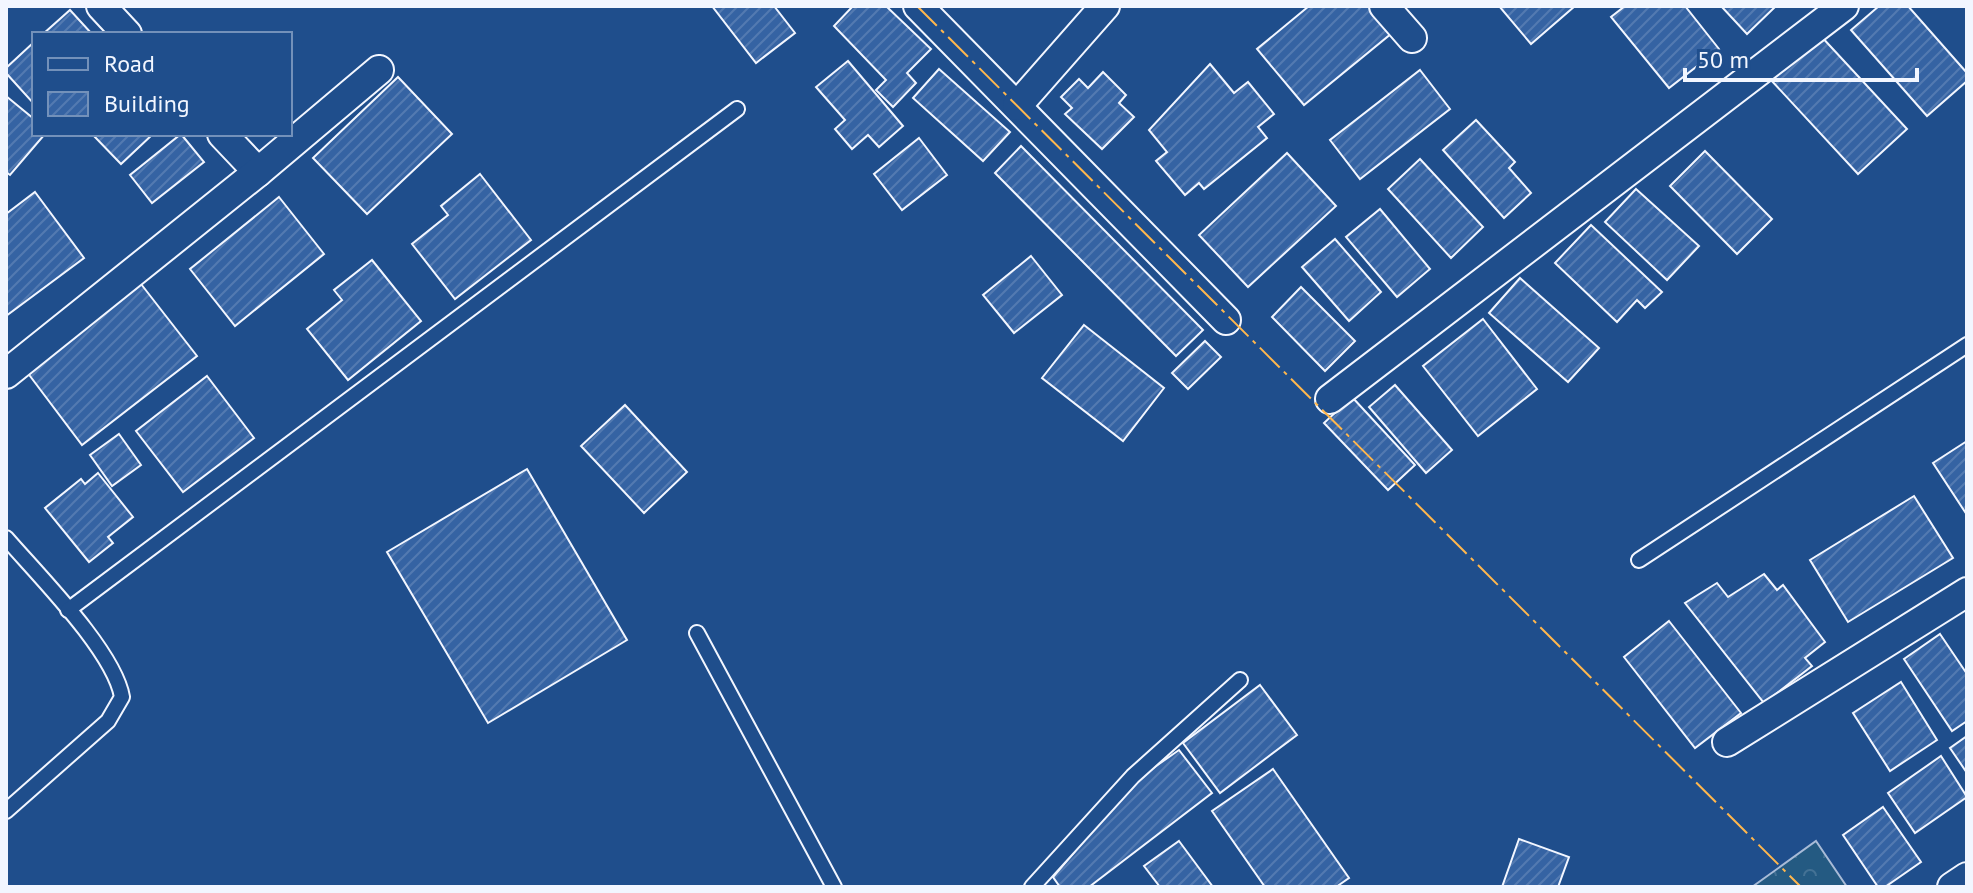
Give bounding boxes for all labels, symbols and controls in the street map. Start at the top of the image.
legend [32,32,292,136]
scale bar [1685,32,1917,82]
text: 50 m [1697,44,1749,75]
text: Road [104,48,155,79]
text: Building [104,88,190,119]

